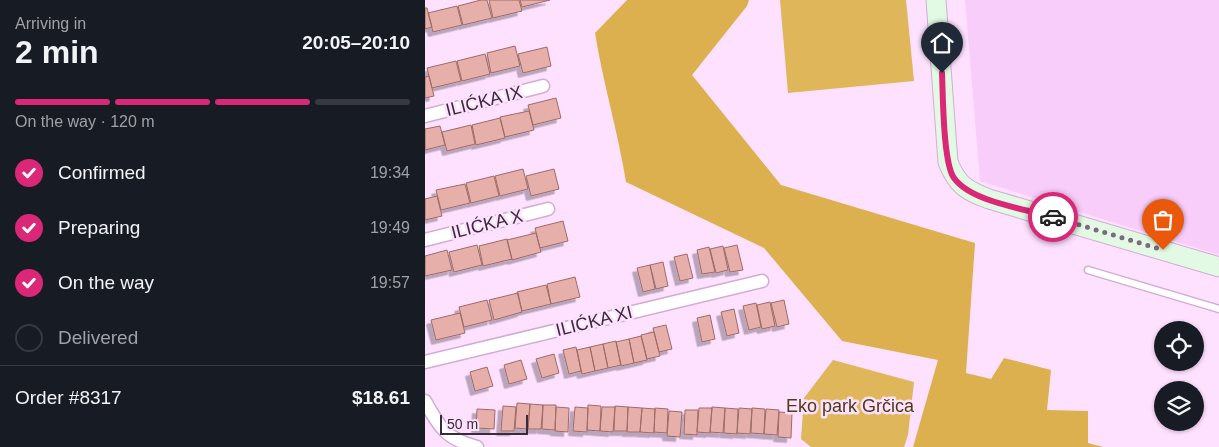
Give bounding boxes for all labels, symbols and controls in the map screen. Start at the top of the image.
text: Arriving in [15,15,86,32]
pin [921,22,963,73]
icon: home [928,29,956,57]
text: 20:05–20:10 [302,32,410,53]
text: 2 min [15,34,99,70]
street label: ILIĆKA IX [443,81,524,120]
text: On the way · 120 m [15,113,155,130]
icon: check [15,159,43,187]
text: Confirmed [58,162,146,183]
text: 19:34 [370,164,410,181]
courier [1028,192,1078,242]
pin [1142,199,1184,250]
icon: car [1039,203,1067,231]
street label: ILIĆKA X [449,204,525,243]
icon: bag [1149,206,1177,234]
icon: check [15,214,43,242]
text: Preparing [58,217,140,238]
text: 19:49 [370,219,410,236]
icon: check [15,269,43,297]
text: On the way [58,272,154,293]
text: 19:57 [370,274,410,291]
street label: ILIĆKA XI [553,301,634,340]
map controls [1154,321,1204,431]
button: locate [1154,321,1204,371]
text: Delivered [58,327,138,348]
button: layers [1154,381,1204,431]
text: Order #8317 [15,387,122,408]
text: $18.61 [352,387,410,408]
park label: Eko park Grčica [786,396,915,416]
scale bar [440,412,527,435]
text: 50 m [447,416,478,432]

